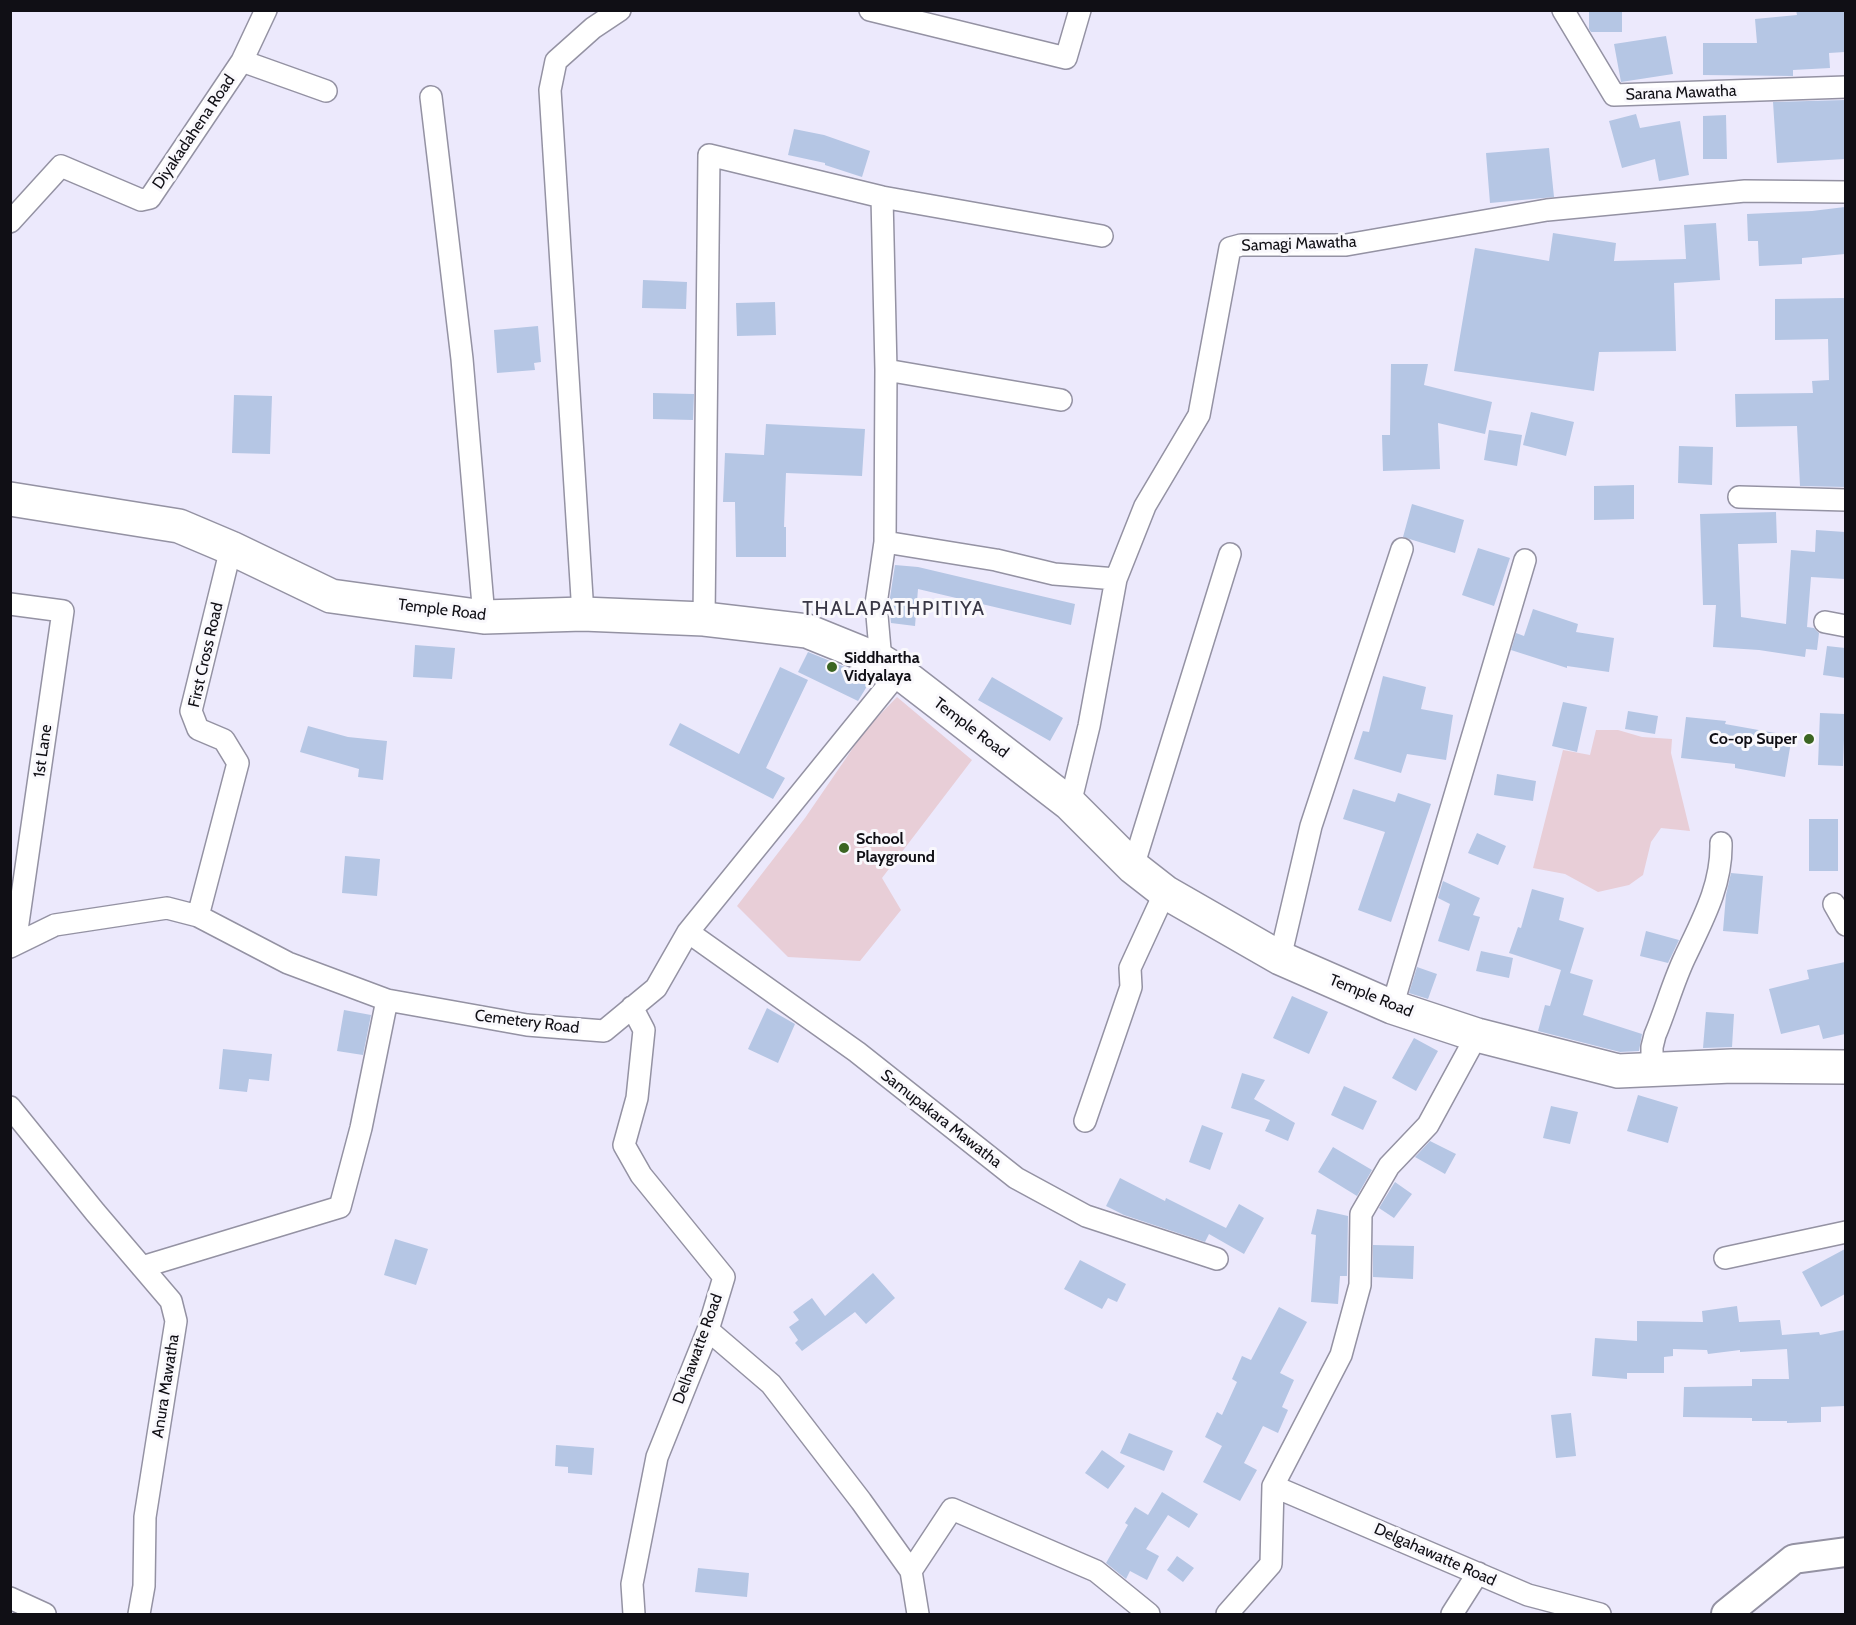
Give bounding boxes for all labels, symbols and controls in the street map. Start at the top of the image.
street label: Diyakadahena Road [149,71,239,193]
street label: Sarana Mawatha [1625,81,1737,105]
street label: Samagi Mawatha [1241,232,1357,256]
street label: Temple Road [397,595,487,625]
district label: THALAPATHPITIYA [802,597,986,621]
street label: First Cross Road [185,601,227,709]
place label: Siddhartha Vidyalaya [844,648,920,686]
marker: Siddhartha Vidyalaya [825,660,839,674]
street label: Temple Road [930,694,1012,762]
street label: 1st Lane [30,723,56,779]
place label: Co-op Super [1709,729,1797,749]
marker: Co-op Super [1802,732,1816,746]
place label: School Playground [856,829,935,867]
marker: School Playground [837,841,851,855]
street label: Temple Road [1326,971,1416,1021]
street label: Cemetery Road [474,1006,580,1038]
street label: Samupakara Mawatha [877,1066,1005,1172]
street label: Delhawatte Road [669,1291,727,1407]
street label: Anura Mawatha [148,1333,184,1439]
street label: Delgahawatte Road [1371,1519,1499,1591]

